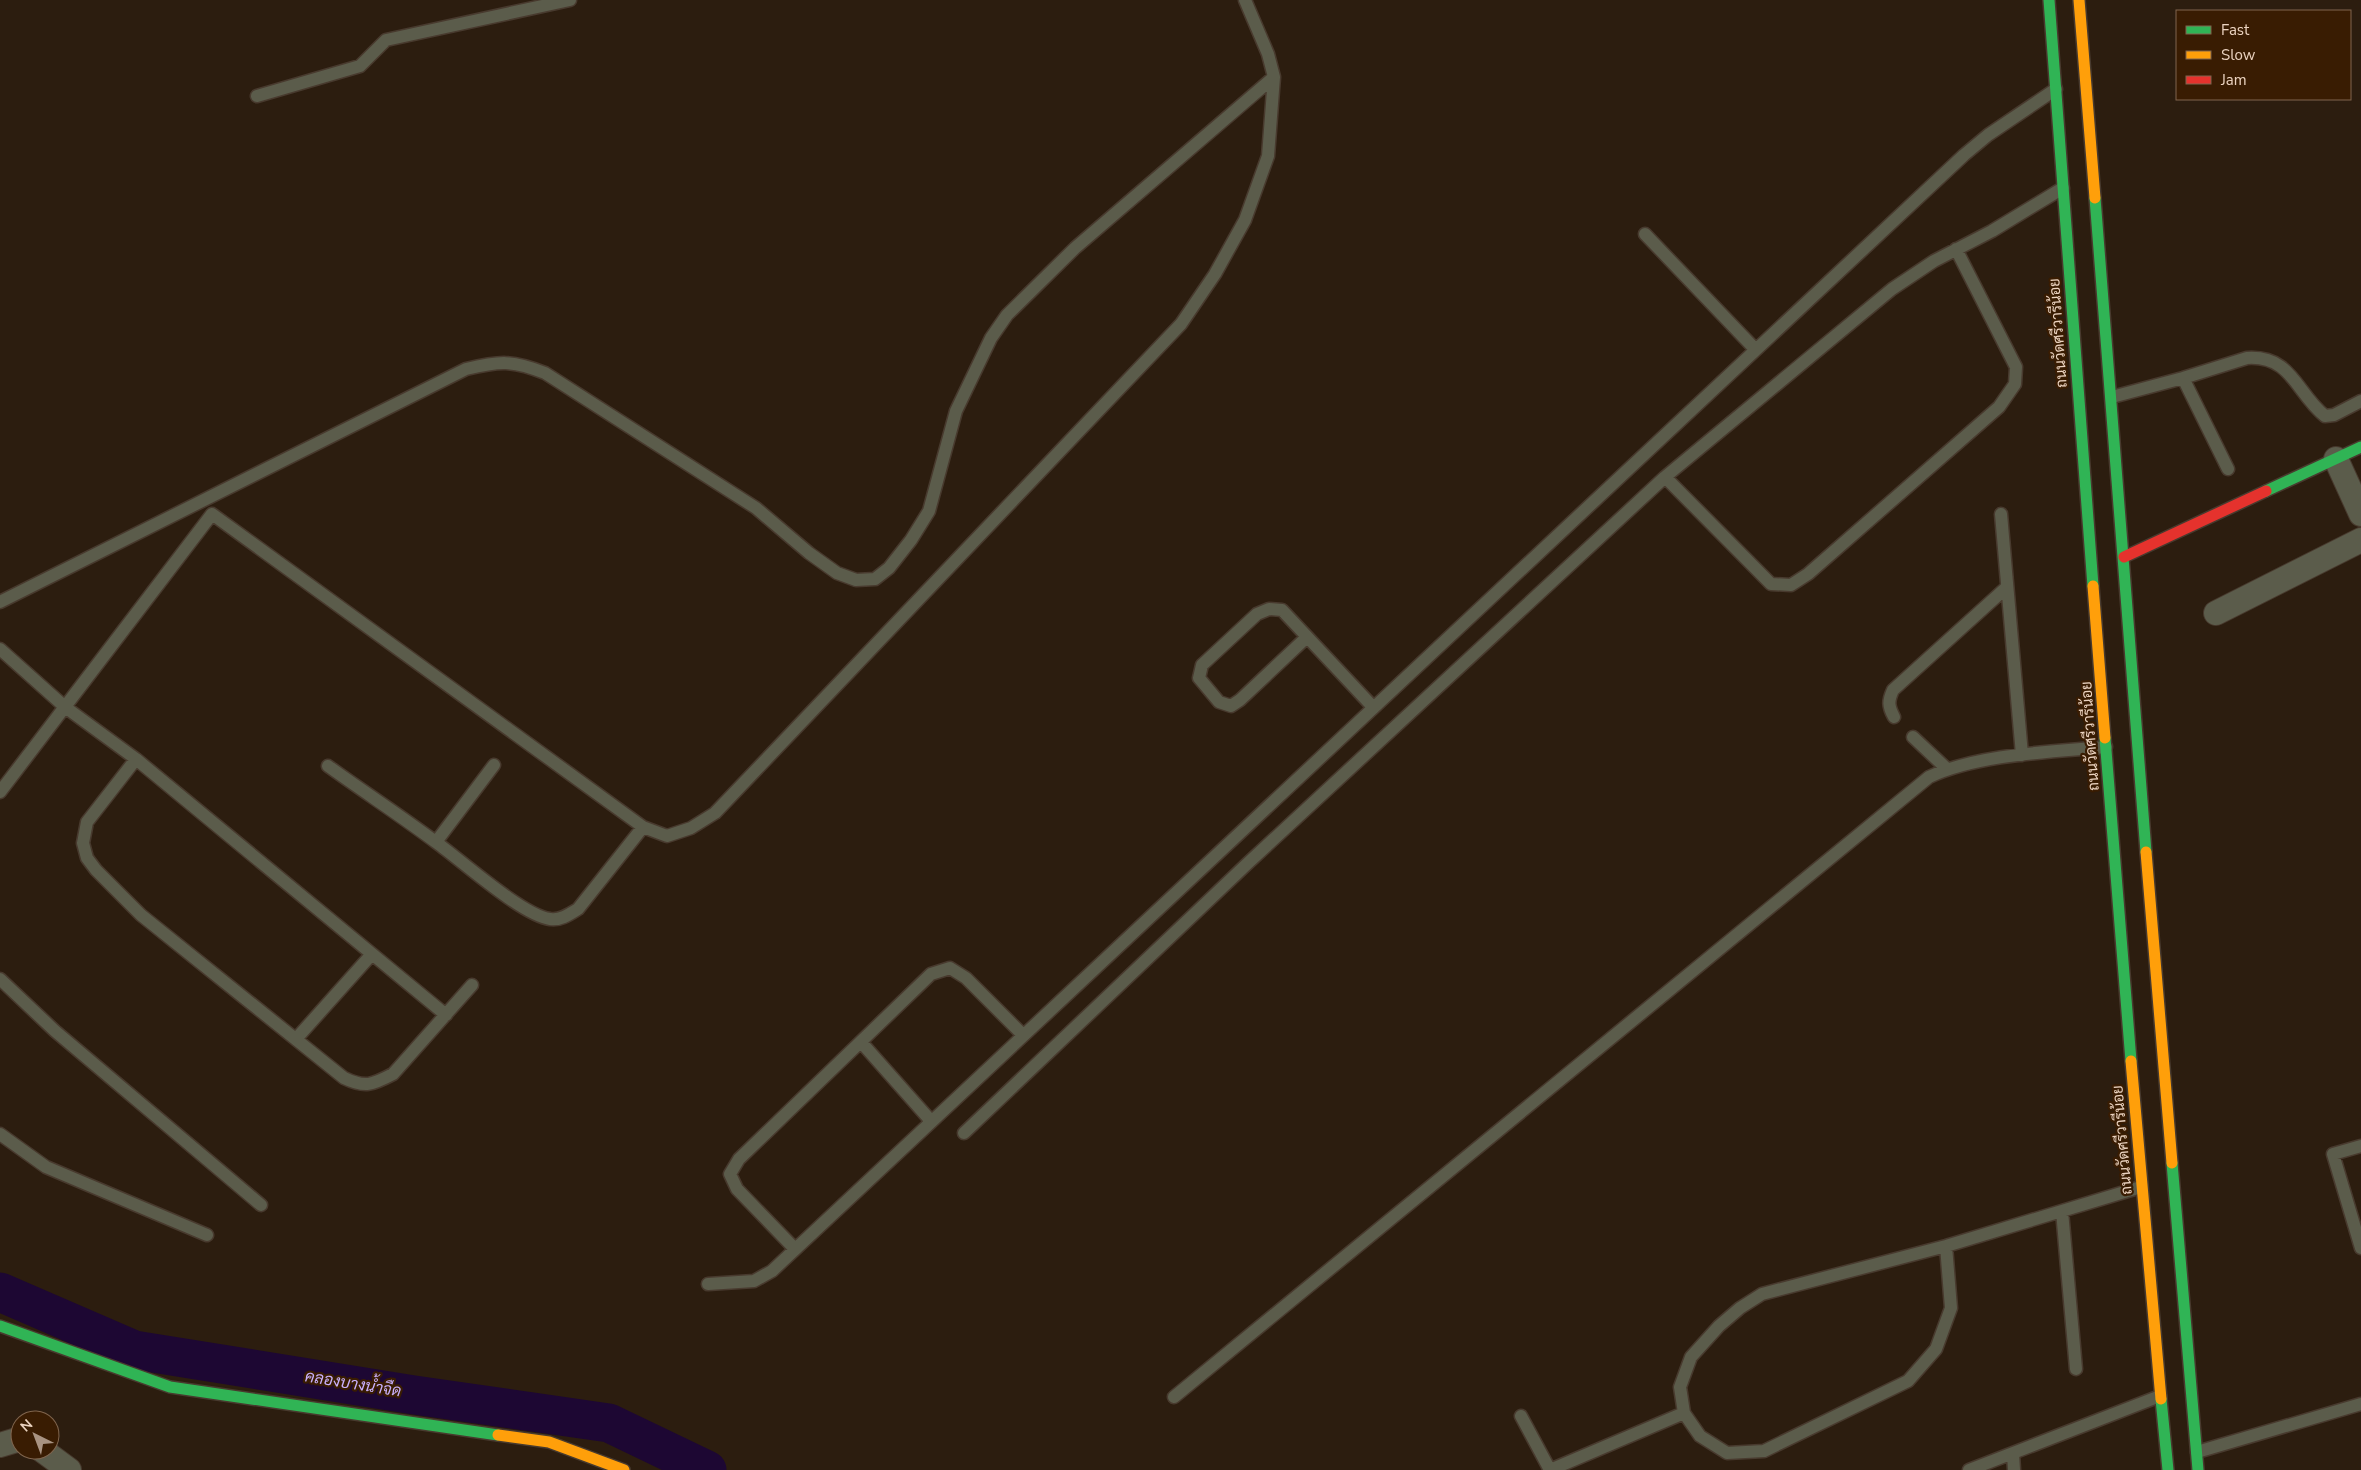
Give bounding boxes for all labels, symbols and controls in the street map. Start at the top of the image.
legend [2176,10,2351,100]
text: Fast [2221,20,2250,40]
text: Slow [2221,45,2256,65]
text: Jam [2220,70,2247,90]
street label: ถนนวัดศรีวารีน้อย [2044,278,2072,388]
street label: ถนนวัดศรีวารีน้อย [2076,681,2104,791]
street label: ถนนวัดศรีวารีน้อย [2107,1084,2137,1196]
water label: คลองบางน้ำจืด [303,1362,403,1402]
north arrow [10,1410,60,1460]
text: N [16,1415,37,1436]

